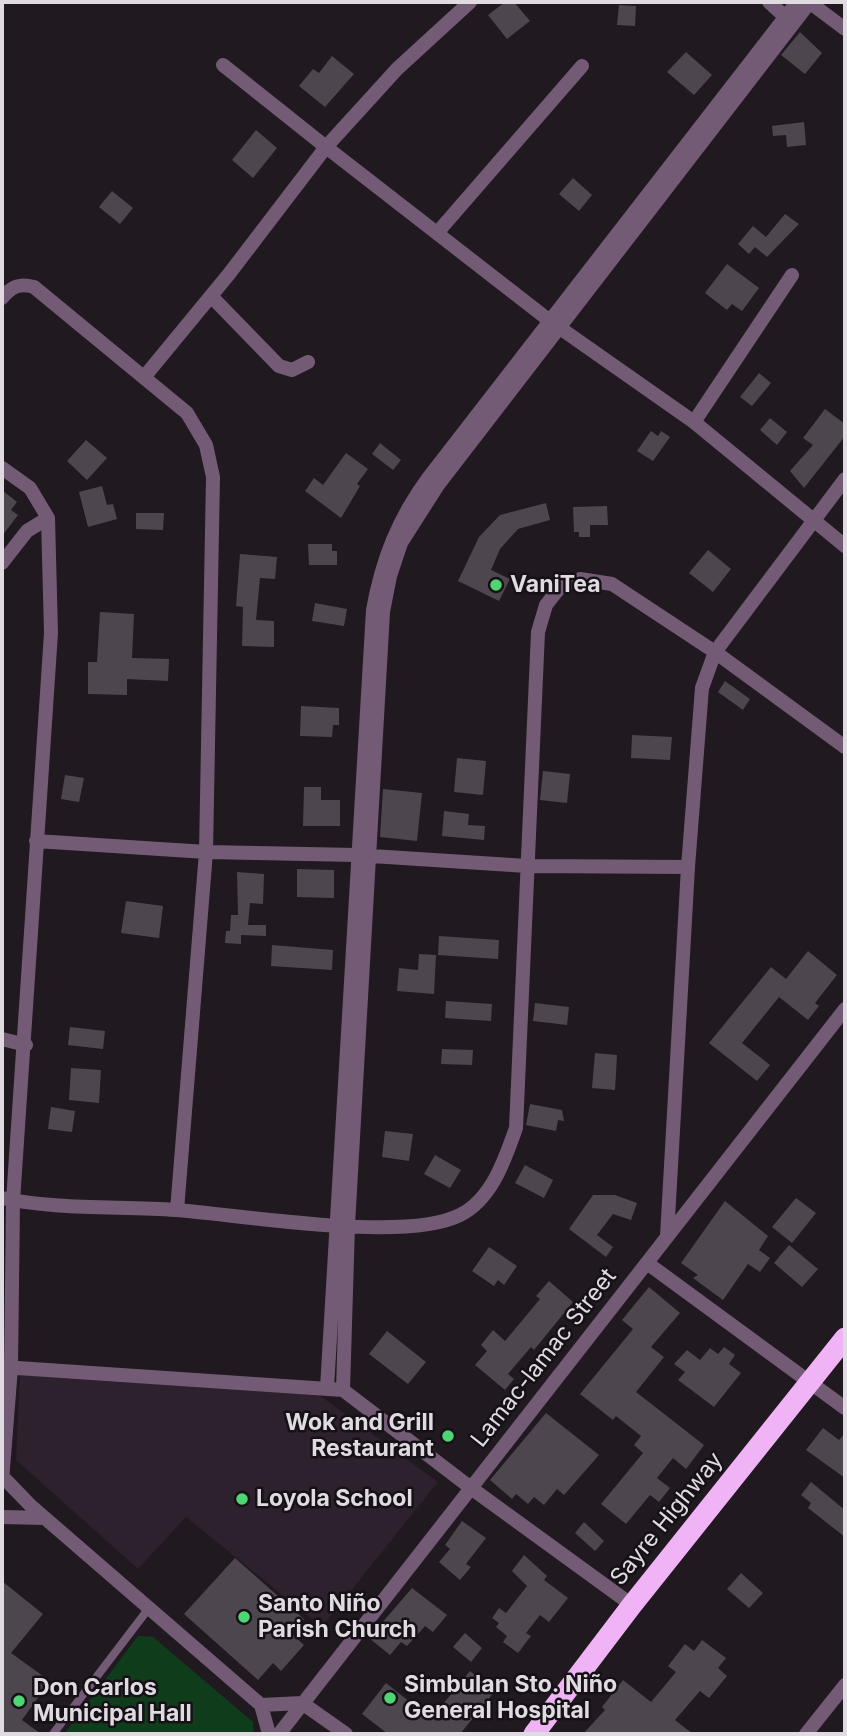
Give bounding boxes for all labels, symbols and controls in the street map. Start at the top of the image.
place label: VaniTea [510,571,601,599]
marker: VaniTea [488,577,504,593]
street label: Lamac-lamac Street [466,1263,622,1453]
place label: Wok and Grill Restaurant [285,1409,434,1463]
marker: Wok and Grill Restaurant [440,1428,456,1444]
street label: Sayre Highway [605,1447,729,1591]
place label: Loyola School [256,1485,413,1513]
marker: Loyola School [234,1491,250,1507]
place label: Santo Niño Parish Church [258,1590,417,1644]
marker: Santo Niño Parish Church [236,1609,252,1625]
place label: Simbulan Sto. Niño General Hospital [404,1671,617,1725]
place label: Don Carlos Municipal Hall [33,1674,192,1728]
marker: Simbulan Sto. Niño General Hospital [382,1690,398,1706]
marker: Don Carlos Municipal Hall [11,1693,27,1709]

